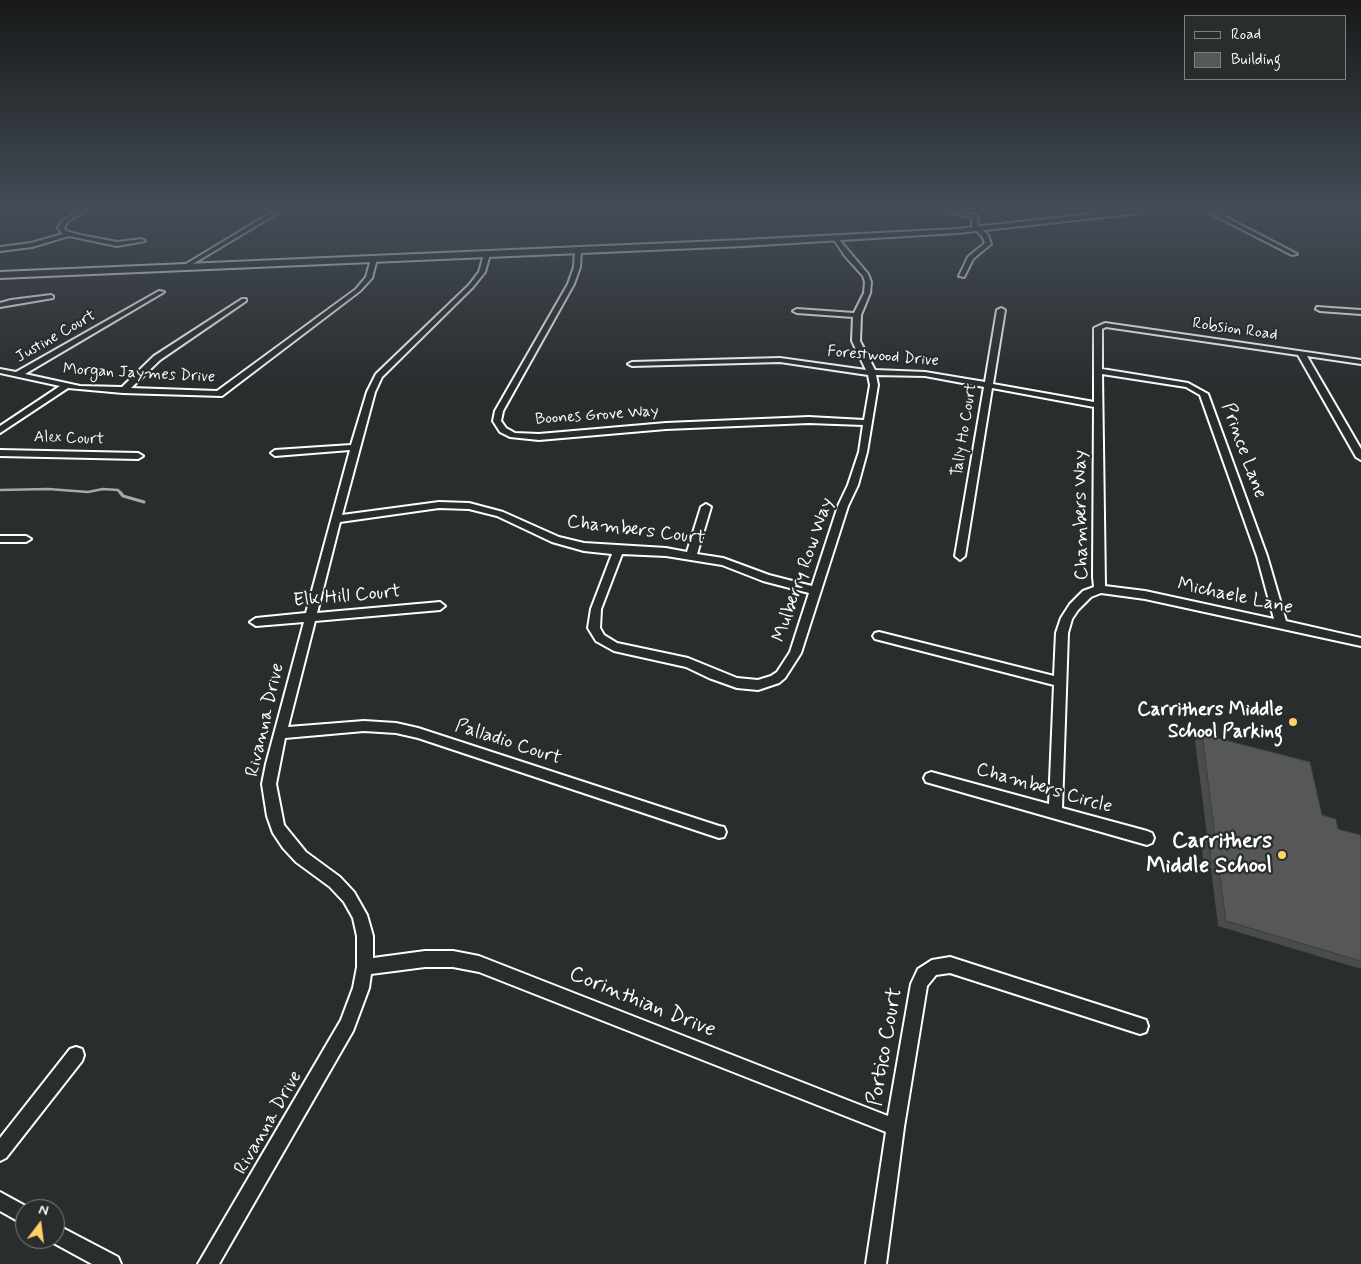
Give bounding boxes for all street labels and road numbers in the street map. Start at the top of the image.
street label: Justine Court [13,306,99,368]
street label: Robsion Road [1191,315,1279,345]
street label: Forestwood Drive [826,343,940,371]
street label: Morgan Jaymes Drive [62,360,216,388]
street label: Tally Ho Court [948,382,982,478]
street label: Prince Lane [1215,400,1271,502]
street label: Boones Grove Way [535,402,659,430]
street label: Alex Court [34,428,104,450]
street label: Chambers Way [1069,450,1095,580]
street label: Mulberry Row Way [769,495,839,645]
street label: Chambers Court [565,511,707,551]
street label: Michaele Lane [1175,574,1295,620]
street label: Elk Hill Court [292,581,402,613]
street label: Rivanna Drive [242,661,290,779]
street label: Palladio Court [452,715,564,771]
street label: Chambers Circle [973,759,1115,819]
street label: Corinthian Drive [565,962,719,1044]
street label: Portico Court [863,986,909,1108]
street label: Rivanna Drive [230,1067,308,1179]

